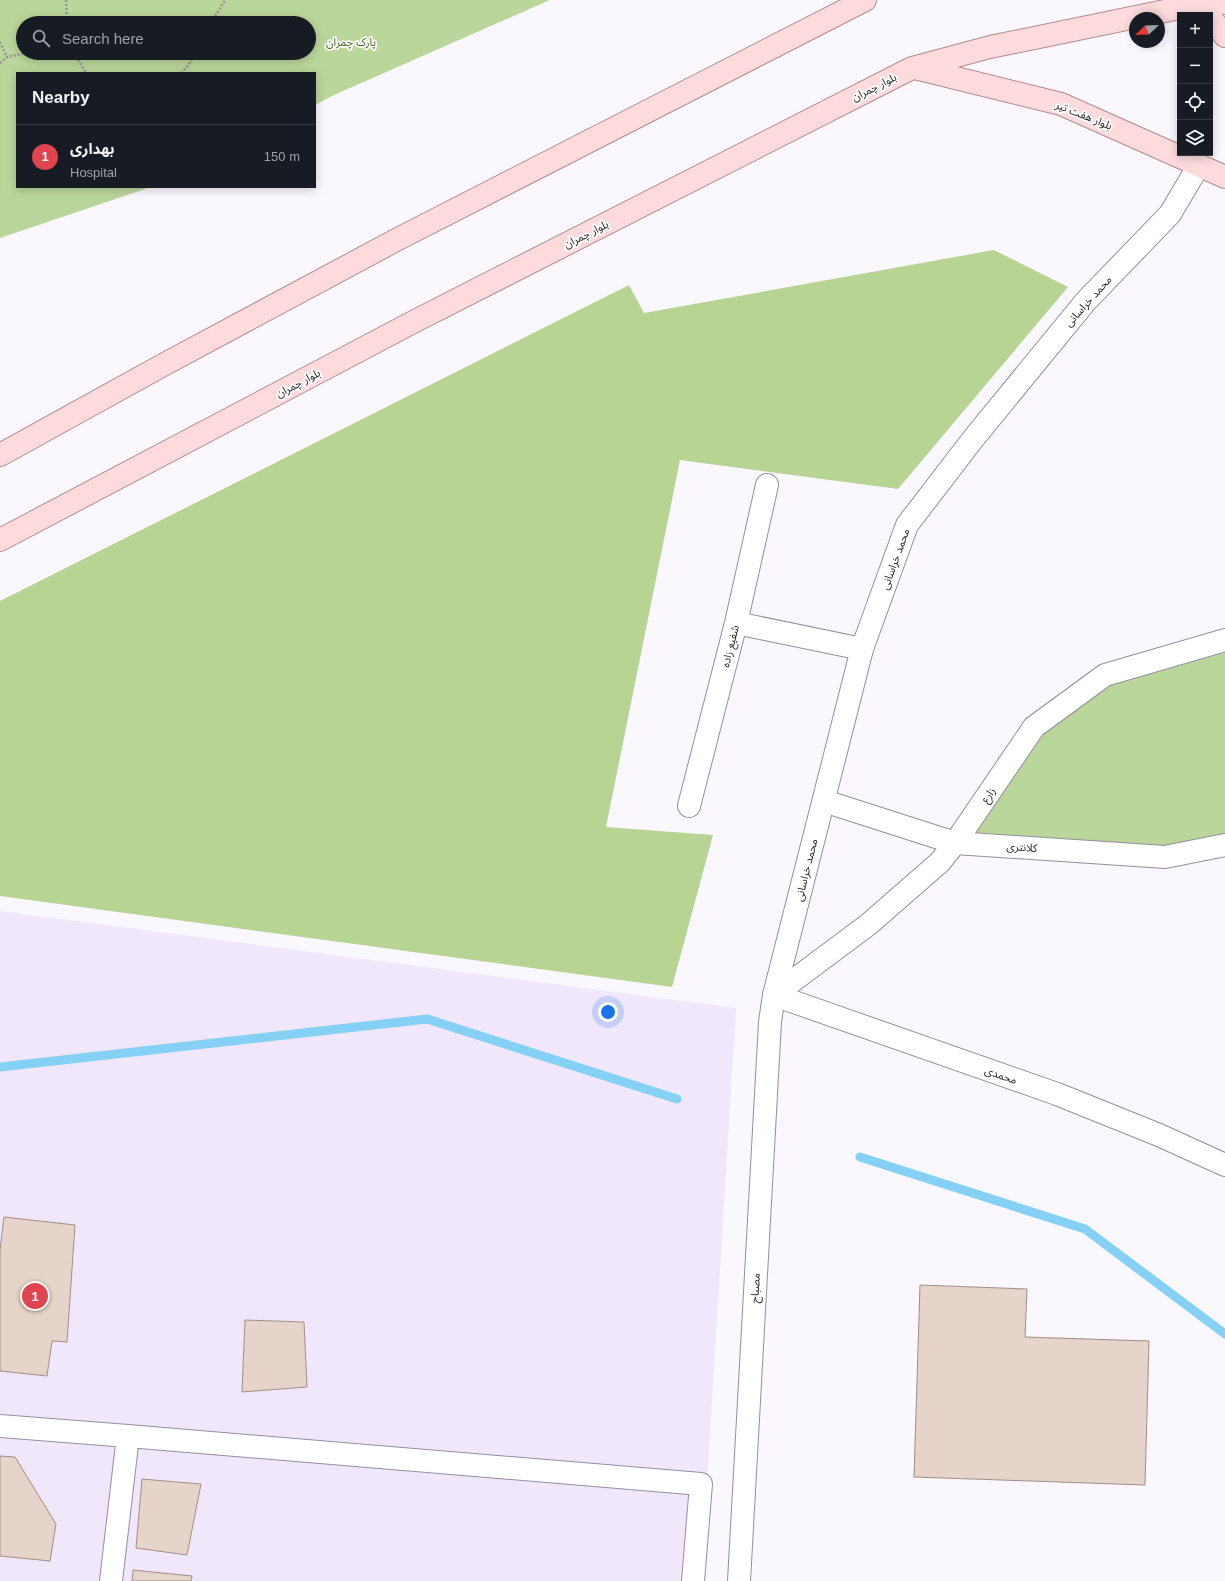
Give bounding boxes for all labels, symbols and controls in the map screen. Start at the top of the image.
north arrow [1129,12,1165,48]
map controls [1177,12,1213,156]
button: + [1177,12,1213,48]
search box [16,16,316,60]
icon: search [30,27,52,49]
text: Search here [62,30,144,47]
park label: پارک چمران [326,36,376,50]
button: − [1177,48,1213,84]
street label: بلوار چمران [850,71,899,105]
button: locate [1177,84,1213,120]
text: Nearby [32,88,90,107]
street label: بلوار هفت تیر [1053,98,1114,133]
button: layers [1177,120,1213,156]
text: بهداری [70,140,114,157]
text: 1 [41,149,49,164]
text: 150 m [264,149,300,164]
text: Hospital [70,165,117,180]
street label: بلوار چمران [562,218,611,252]
street label: محمد خراسانی [1062,273,1115,330]
street label: بلوار چمران [274,366,323,401]
street label: محمد خراسانی [878,527,913,592]
street label: شفیع زاده [719,623,743,669]
street label: زارع [979,785,999,806]
street label: محمد خراسانی [792,837,821,903]
street label: کلانتری [1006,840,1038,855]
your location [598,1002,618,1022]
street label: محمدی [983,1064,1019,1087]
street label: مصباح [748,1272,764,1304]
pin: 1 [22,1281,48,1311]

